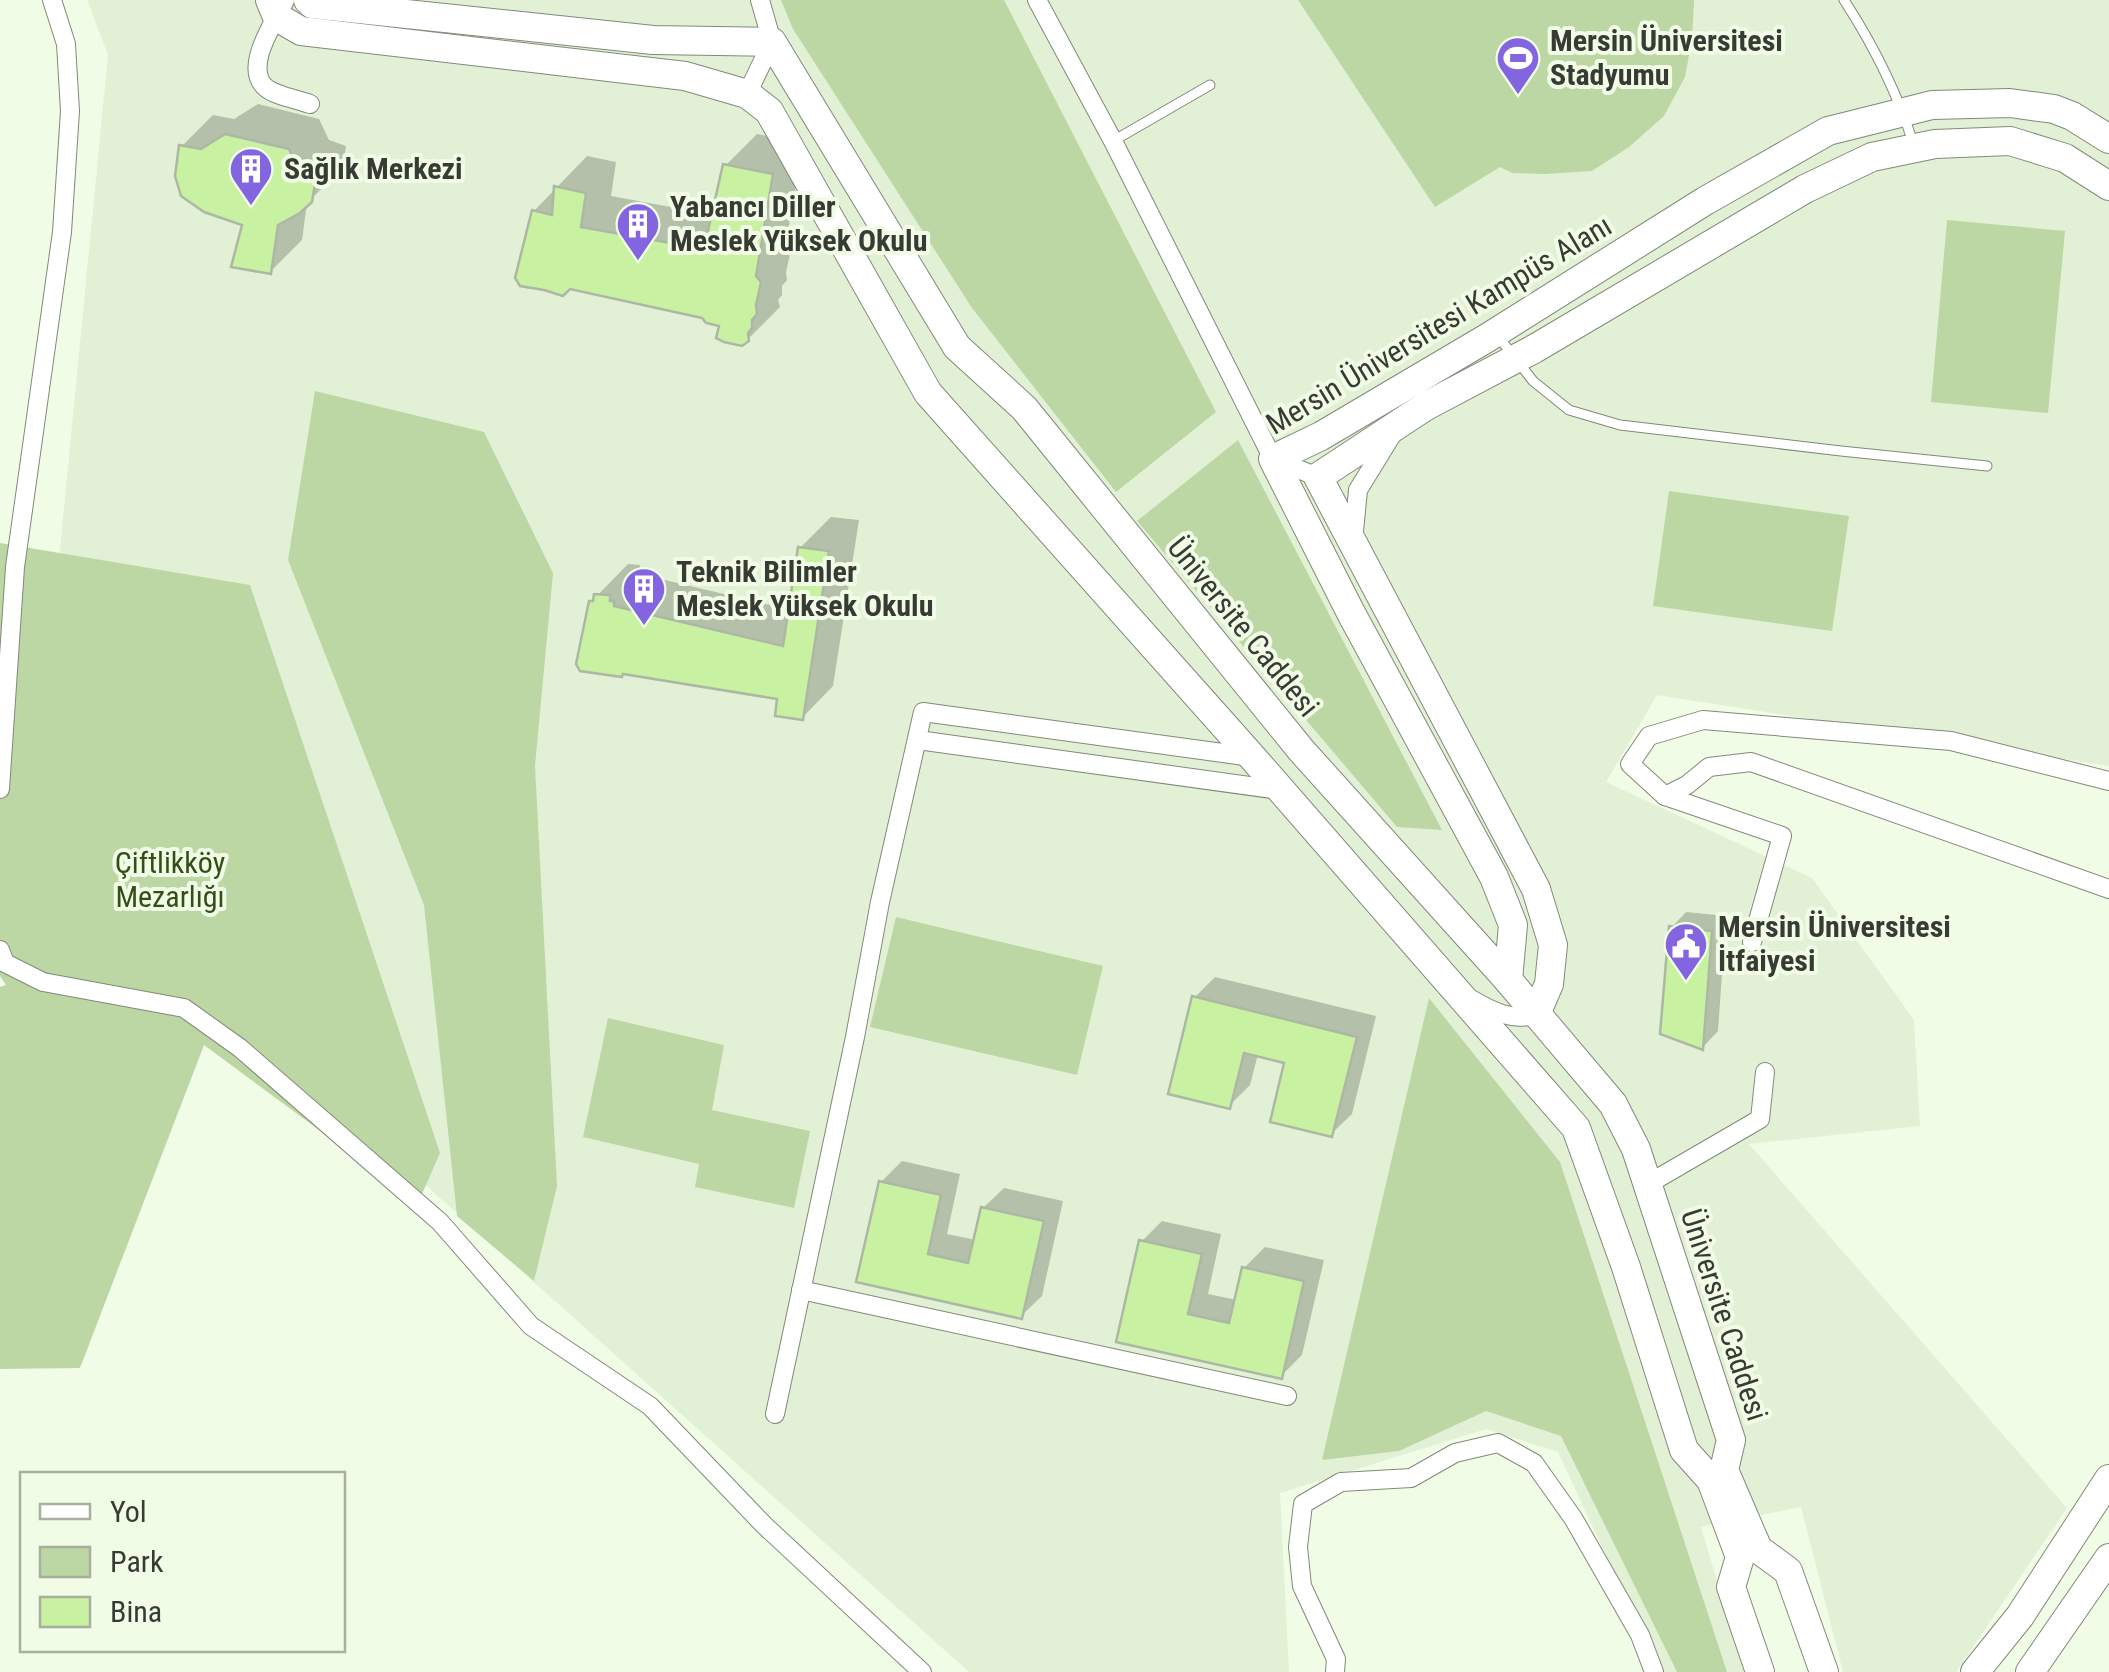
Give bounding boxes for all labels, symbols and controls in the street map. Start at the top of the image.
place label: Mersin Üniversitesi Stadyumu [1550,23,1783,92]
sports icon: Mersin Üniversitesi Stadyumu [1495,35,1541,96]
building icon: Sağlık Merkezi [228,146,274,207]
place label: Sağlık Merkezi [284,151,463,186]
place label: Yabancı Diller Meslek Yüksek Okulu [670,189,927,258]
building icon: Yabancı Diller Meslek Yüksek Okulu [615,201,661,262]
street label: Mersin Üniversitesi Kampüs Alanı [1260,208,1618,442]
street label: Üniversite Caddesi [1160,530,1326,723]
place label: Teknik Bilimler Meslek Yüksek Okulu [676,554,933,623]
building icon: Teknik Bilimler Meslek Yüksek Okulu [621,566,667,627]
park label: Çiftlikköy Mezarlığı [115,845,225,914]
place label: Mersin Üniversitesi İtfaiyesi [1718,909,1951,978]
public building icon: Mersin Üniversitesi İtfaiyesi [1663,921,1709,982]
street label: Üniversite Caddesi [1674,1205,1775,1425]
legend [20,1472,345,1652]
text: Yol [110,1494,147,1529]
text: Park [110,1544,164,1579]
text: Bina [110,1594,162,1629]

